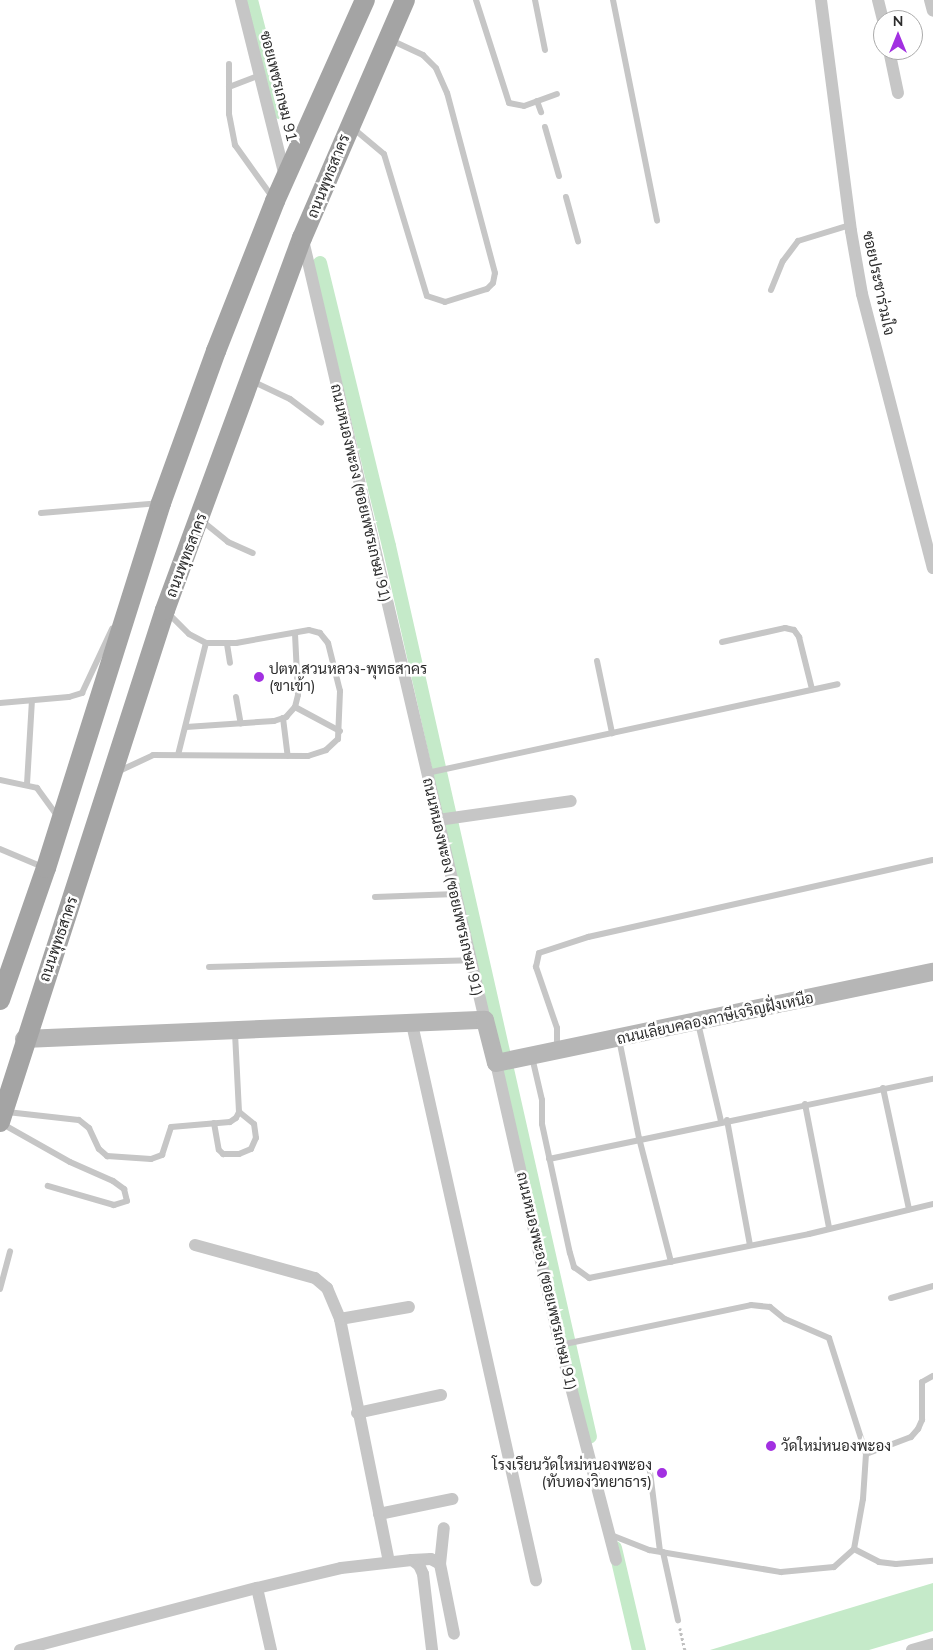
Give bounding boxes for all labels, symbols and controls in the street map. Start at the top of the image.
north arrow [873,10,923,60]
text: N [893,12,903,30]
street label: ซอยเพชรเกษม 91 [257,29,301,143]
street label: ถนนพุทธสาคร [303,131,353,221]
street label: ซอยประชาร่วมใจ [859,229,899,337]
street label: ถนนหนองพะอง (ซอยเพชรเกษม 91) [327,382,395,604]
street label: ถนนพุทธสาคร [162,510,210,600]
place label: ปตท.สวนหลวง-พุทธสาคร (ขาเข้า) [269,659,427,694]
marker: ปตท.สวนหลวง-พุทธสาคร (ขาเข้า) [253,671,265,683]
street label: ถนนหนองพะอง (ซอยเพชรเกษม 91) [419,776,487,998]
street label: ถนนพุทธสาคร [35,894,81,984]
street label: ถนนเลียบคลองภาษีเจริญฝั่งเหนือ [615,988,815,1048]
street label: ถนนหนองพะอง (ซอยเพชรเกษม 91) [513,1170,581,1392]
place label: วัดใหม่หนองพะอง [781,1437,891,1455]
marker: วัดใหม่หนองพะอง [765,1440,777,1452]
place label: โรงเรียนวัดใหม่หนองพะอง (ทับทองวิทยาธาร) [492,1455,652,1490]
marker: โรงเรียนวัดใหม่หนองพะอง (ทับทองวิทยาธาร) [656,1467,668,1479]

